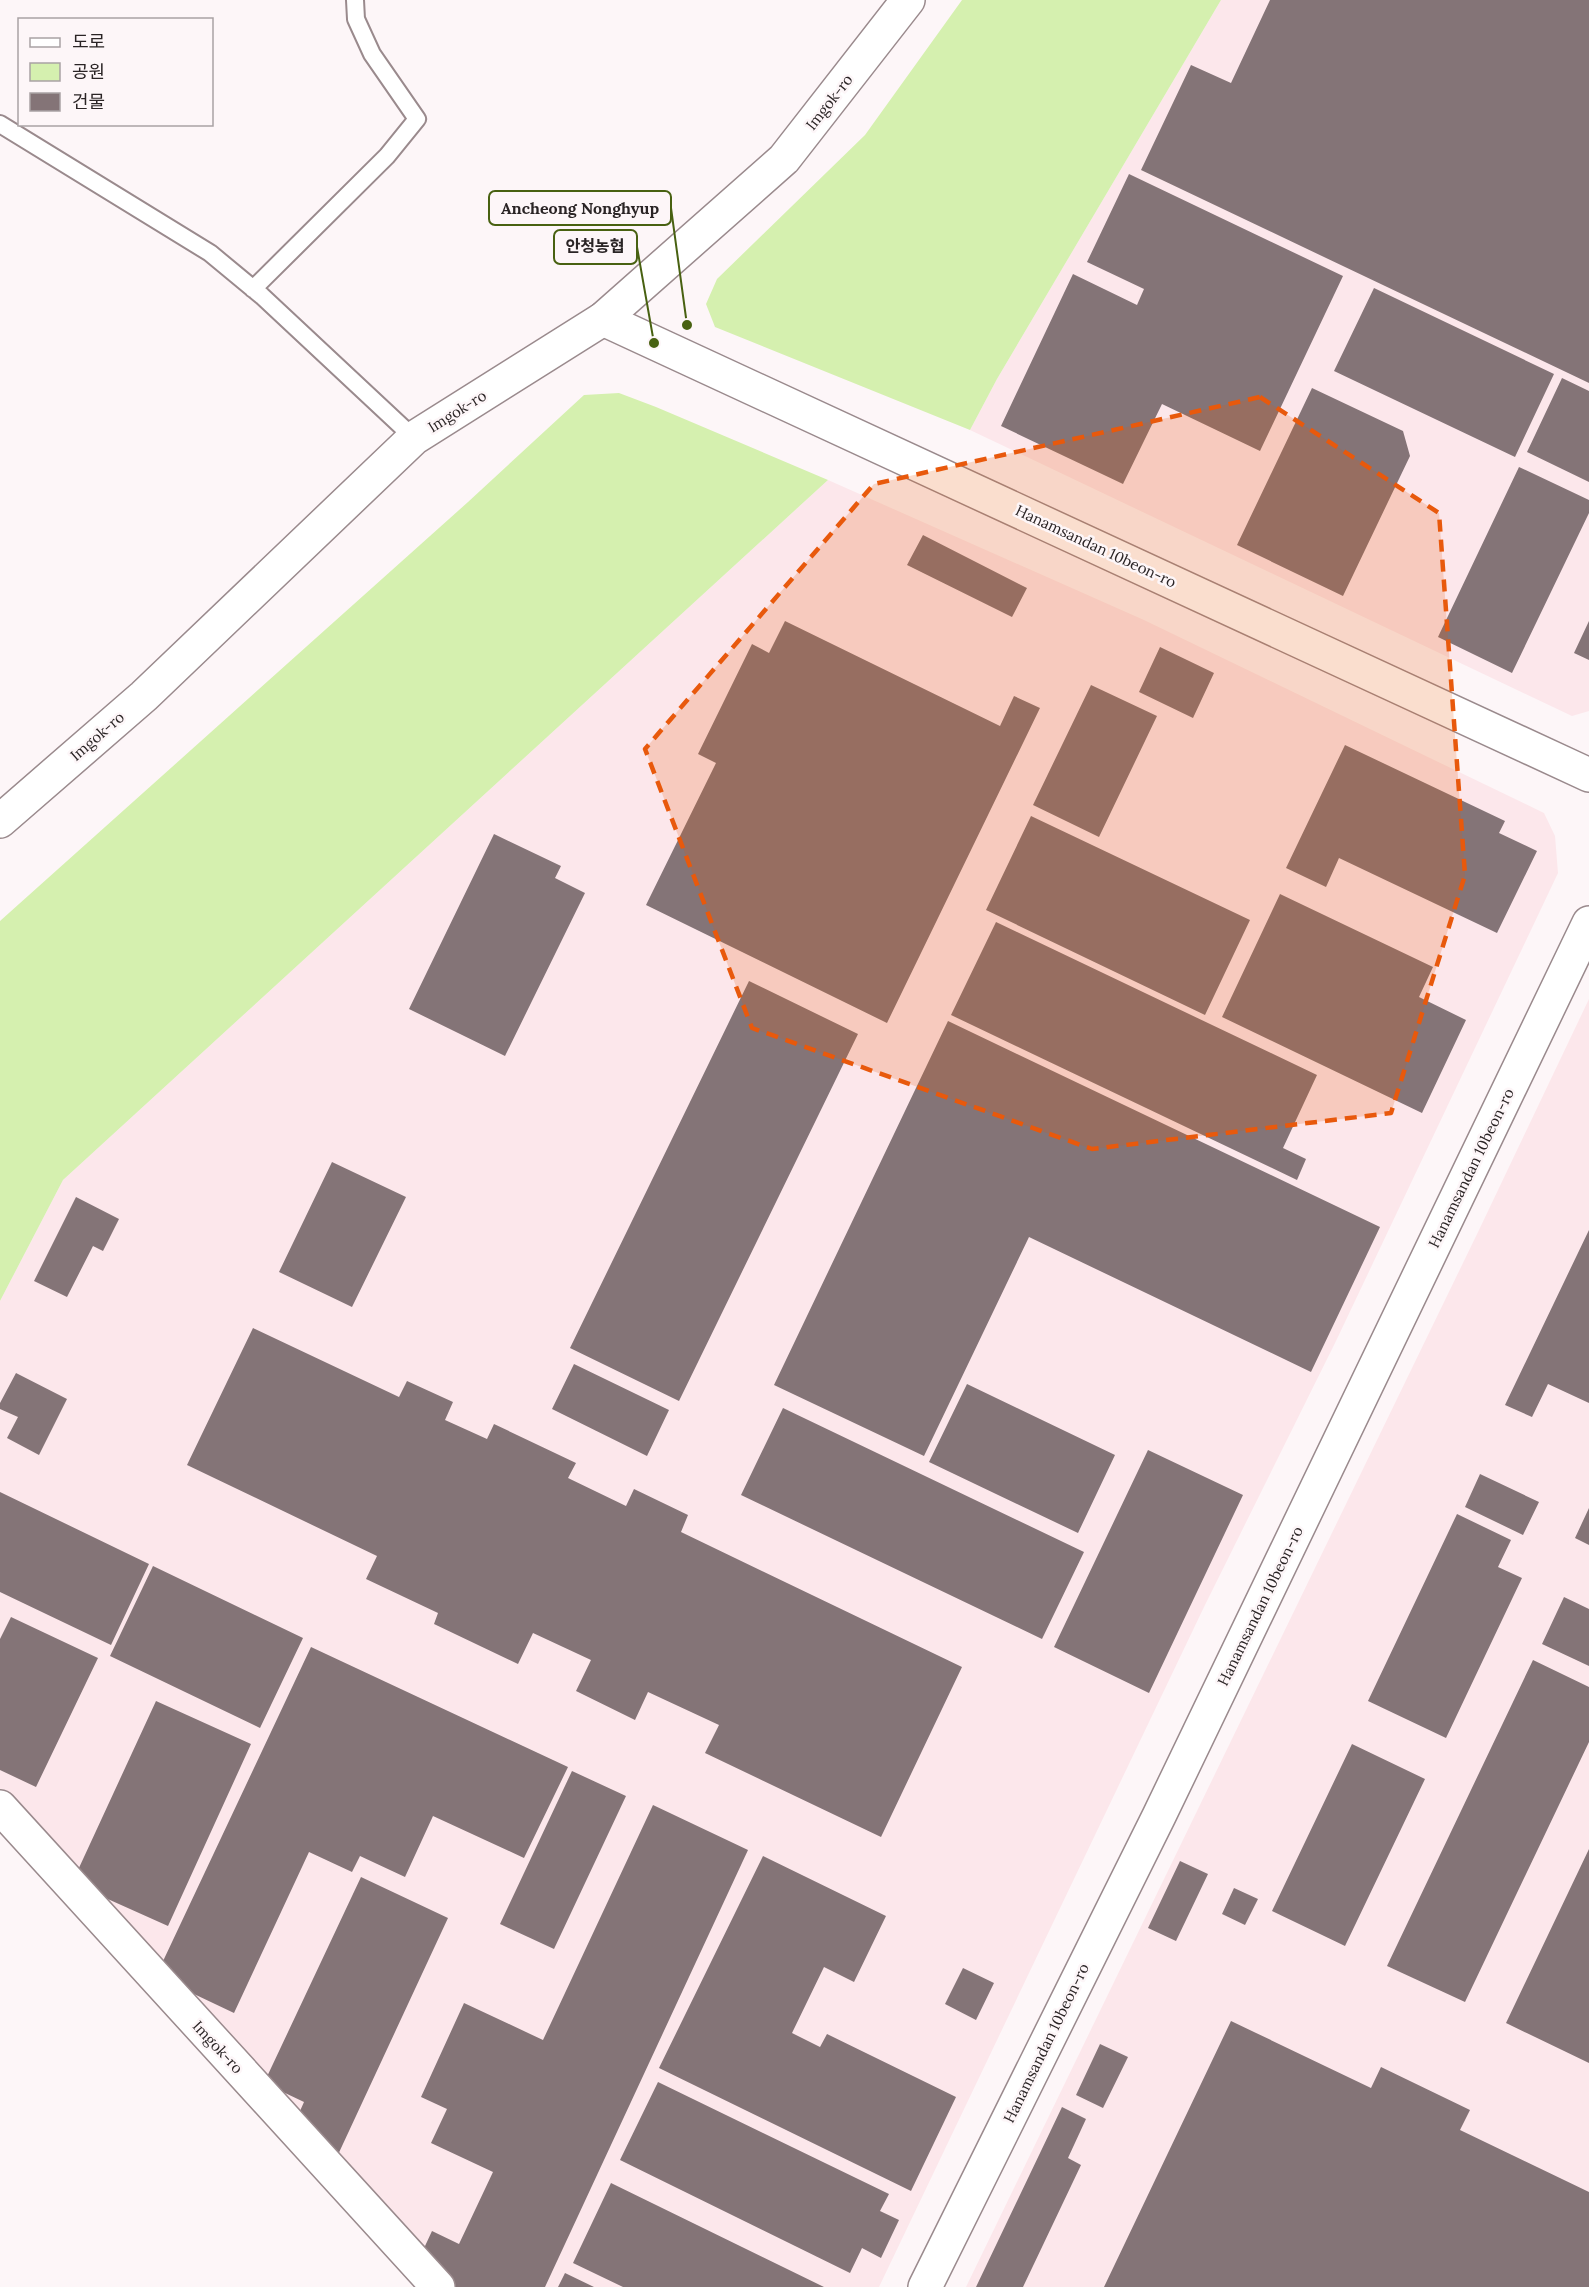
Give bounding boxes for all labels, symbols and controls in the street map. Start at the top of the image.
legend [18,18,213,126]
text: 도로 [72,30,105,53]
text: 공원 [72,60,105,83]
street label: Imgok-ro [801,70,857,134]
text: 건물 [72,90,105,113]
callout: Ancheong Nonghyup [489,191,671,225]
text: Ancheong Nonghyup [501,198,659,218]
callout: 안청농협 [554,230,637,264]
text: 안청농협 [566,236,624,256]
street label: Imgok-ro [424,385,490,436]
street label: Hanamsandan 10beon-ro [1013,500,1180,592]
street label: Imgok-ro [66,707,128,765]
street label: Hanamsandan 10beon-ro [1424,1085,1518,1251]
street label: Hanamsandan 10beon-ro [1213,1523,1307,1689]
street label: Hanamsandan 10beon-ro [999,1960,1093,2126]
street label: Imgok-ro [189,2017,247,2078]

